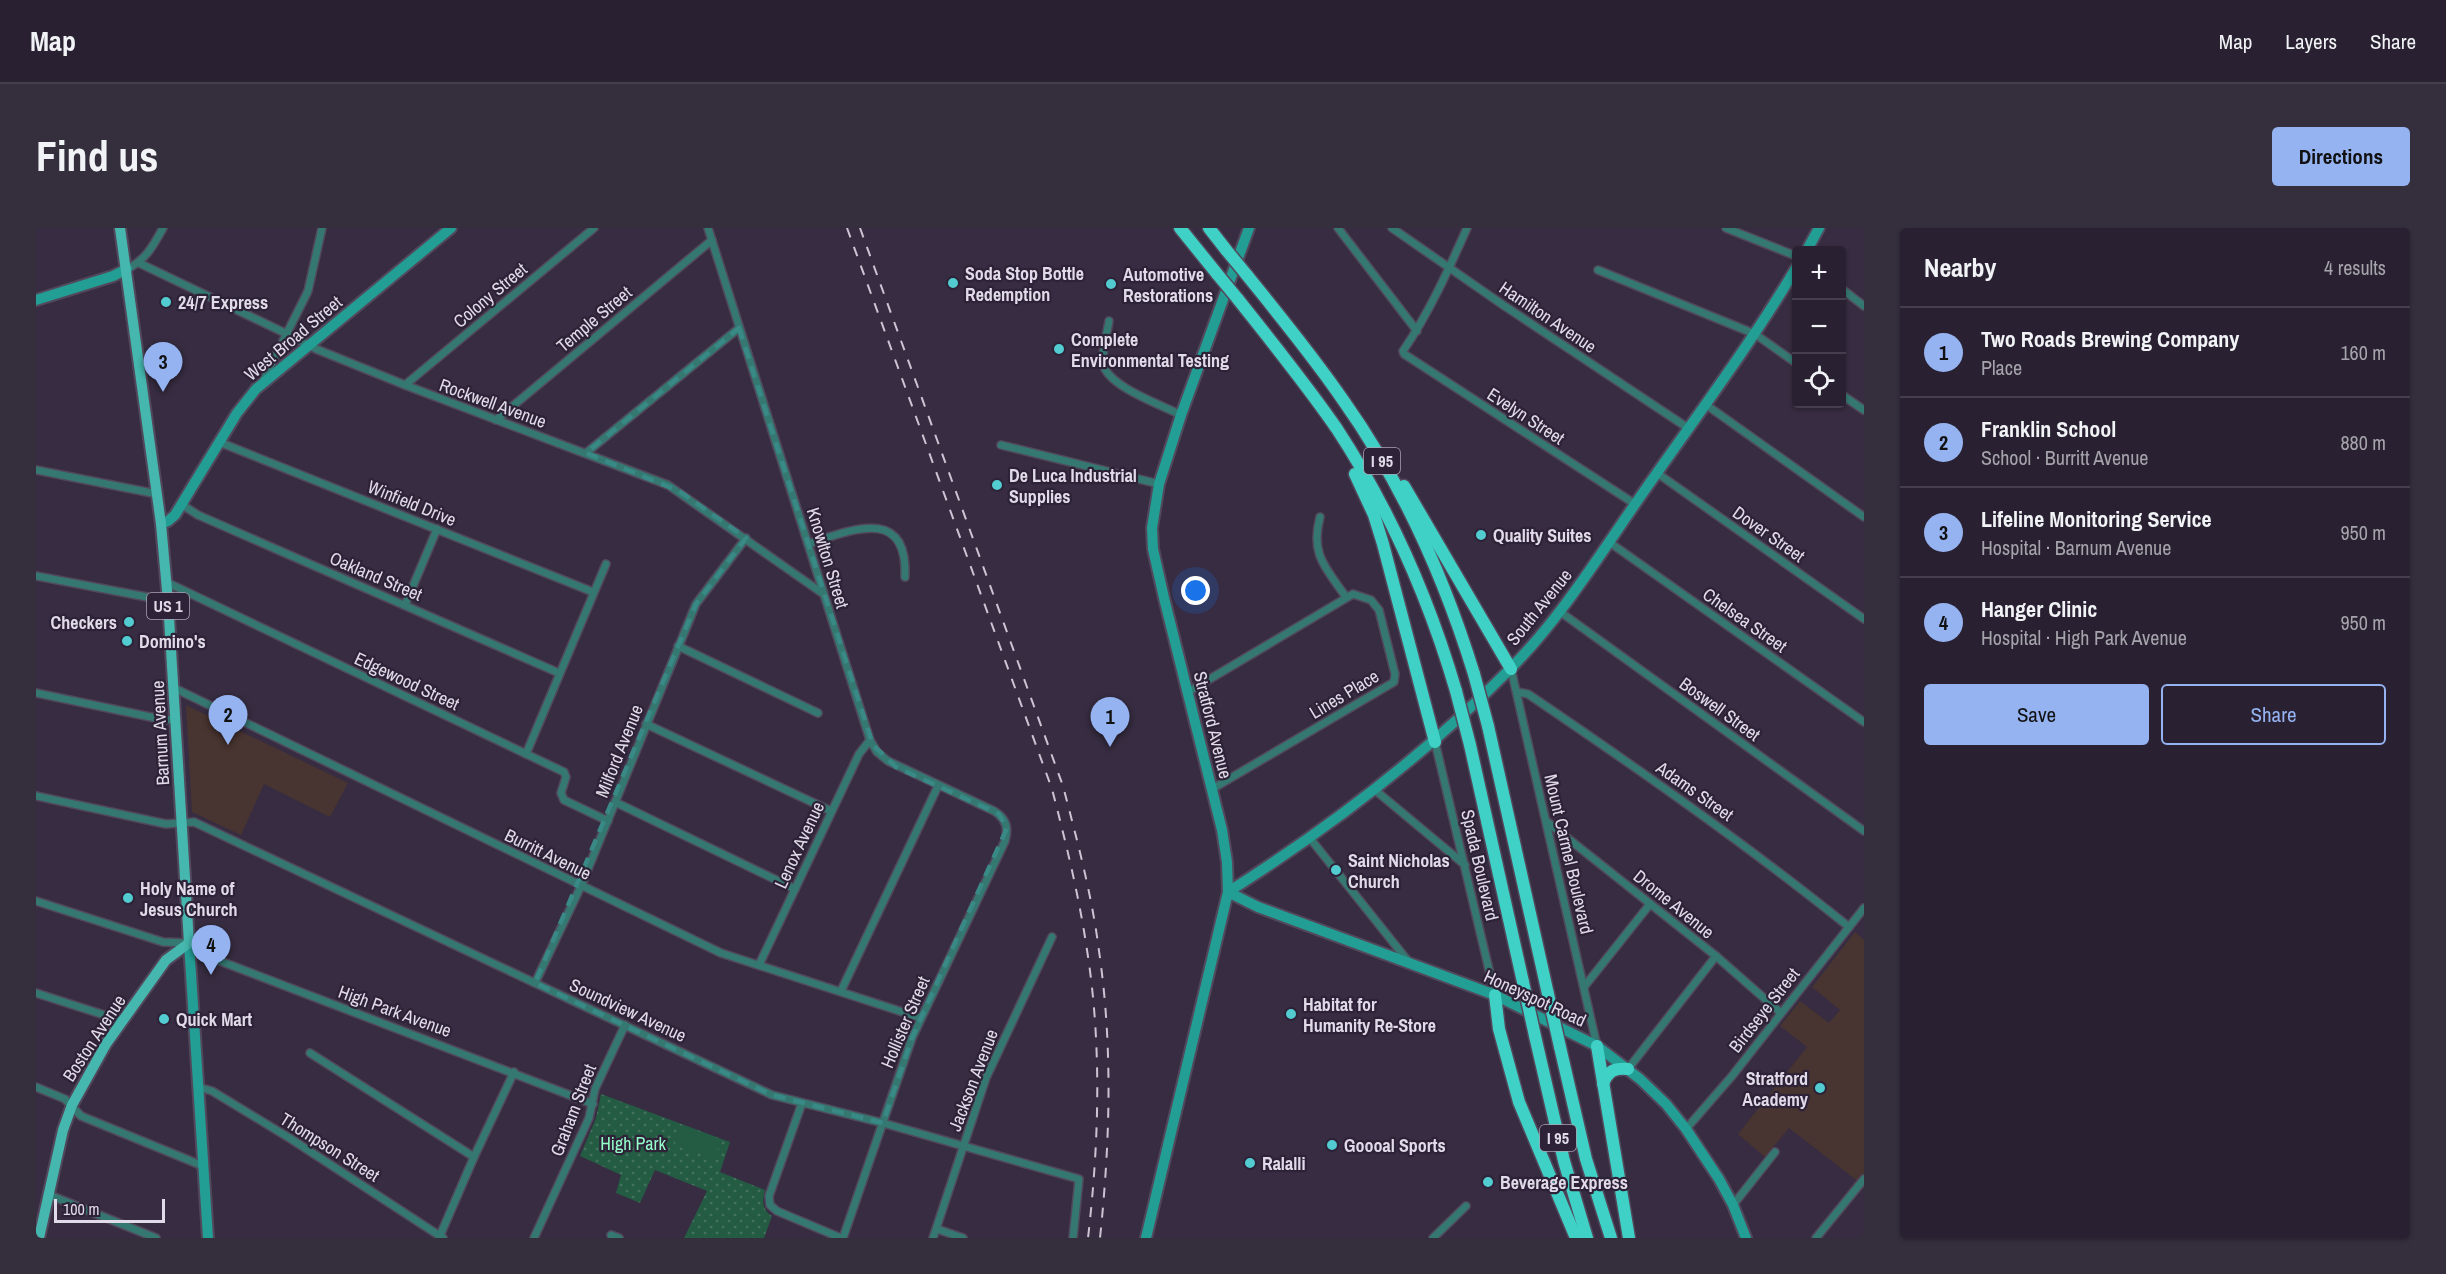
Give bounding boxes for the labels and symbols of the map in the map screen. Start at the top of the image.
street label: Colony Street [448,257,532,333]
place label: Soda Stop Bottle Redemption [965,261,1084,307]
place label: Automotive Restorations [1123,262,1213,308]
street label: Hamilton Avenue [1495,275,1601,359]
marker: Soda Stop Bottle Redemption [946,276,960,290]
marker: Automotive Restorations [1104,277,1118,291]
street label: Temple Street [551,280,637,358]
place label: 24/7 Express [178,290,268,315]
street label: West Broad Street [239,290,347,386]
marker: 24/7 Express [159,295,173,309]
place label: Complete Environmental Testing [1071,327,1229,373]
pin: 3 [144,342,182,392]
marker: Complete Environmental Testing [1052,342,1066,356]
street label: Rockwell Avenue [436,372,550,434]
street label: Evelyn Street [1482,382,1570,450]
road number: I 95 [1364,448,1400,474]
place label: De Luca Industrial Supplies [1009,463,1137,509]
street label: Winfield Drive [364,474,460,532]
marker: De Luca Industrial Supplies [990,478,1004,492]
street label: Dover Street [1728,500,1810,568]
street label: Knowlton Street [801,505,855,611]
place label: Quality Suites [1493,523,1591,548]
marker: Quality Suites [1474,528,1488,542]
street label: Oakland Street [326,545,426,607]
street label: South Avenue [1500,564,1578,650]
your location [1181,576,1210,605]
street label: Chelsea Street [1698,582,1792,658]
road number: US 1 [147,593,189,619]
place label: Checkers [51,610,117,635]
marker: Checkers [122,615,136,629]
place label: Domino's [139,629,206,654]
marker: Domino's [120,634,134,648]
street label: Edgewood Street [350,646,464,716]
street label: Lines Place [1305,663,1383,725]
street label: Stratford Avenue [1188,669,1238,781]
street label: Boswell Street [1674,671,1766,747]
street label: Barnum Avenue [145,680,175,786]
pin: 2 [208,696,248,745]
pin: 1 [1090,698,1130,747]
street label: Milford Avenue [589,701,649,801]
street label: Adams Street [1650,755,1739,827]
street label: Mount Carmel Boulevard [1538,772,1600,936]
street label: Lenox Avenue [768,797,830,893]
street label: Spada Boulevard [1455,807,1505,923]
street label: Burritt Avenue [501,822,595,886]
place label: Saint Nicholas Church [1348,848,1450,894]
marker: Saint Nicholas Church [1329,863,1343,877]
street label: Drome Avenue [1628,864,1720,944]
place label: Holy Name of Jesus Church [140,876,238,922]
marker: Holy Name of Jesus Church [121,891,135,905]
pin: 4 [192,926,231,975]
street label: Birdseye Street [1723,962,1805,1058]
street label: Honeyspot Road [1480,963,1590,1033]
street label: Soundview Avenue [566,972,690,1048]
street label: Hollister Street [874,972,936,1072]
street label: High Park Avenue [335,979,455,1043]
street label: Boston Avenue [57,990,131,1086]
place label: Habitat for Humanity Re-Store [1303,992,1436,1038]
place label: Quick Mart [176,1007,252,1032]
marker: Habitat for Humanity Re-Store [1284,1007,1298,1021]
marker: Quick Mart [157,1012,171,1026]
street label: Jackson Avenue [942,1025,1004,1135]
street label: Graham Street [544,1060,602,1160]
place label: Stratford Academy [1742,1066,1809,1112]
marker: Stratford Academy [1813,1081,1827,1095]
street label: Thompson Street [275,1106,385,1188]
road number: I 95 [1540,1125,1576,1151]
park label: High Park [600,1131,666,1156]
place label: Goooal Sports [1344,1133,1446,1158]
marker: Goooal Sports [1325,1138,1339,1152]
place label: Ralalli [1262,1151,1306,1176]
marker: Ralalli [1243,1156,1257,1170]
place label: Beverage Express [1500,1170,1628,1195]
marker: Beverage Express [1481,1175,1495,1189]
scale bar [54,1196,165,1224]

